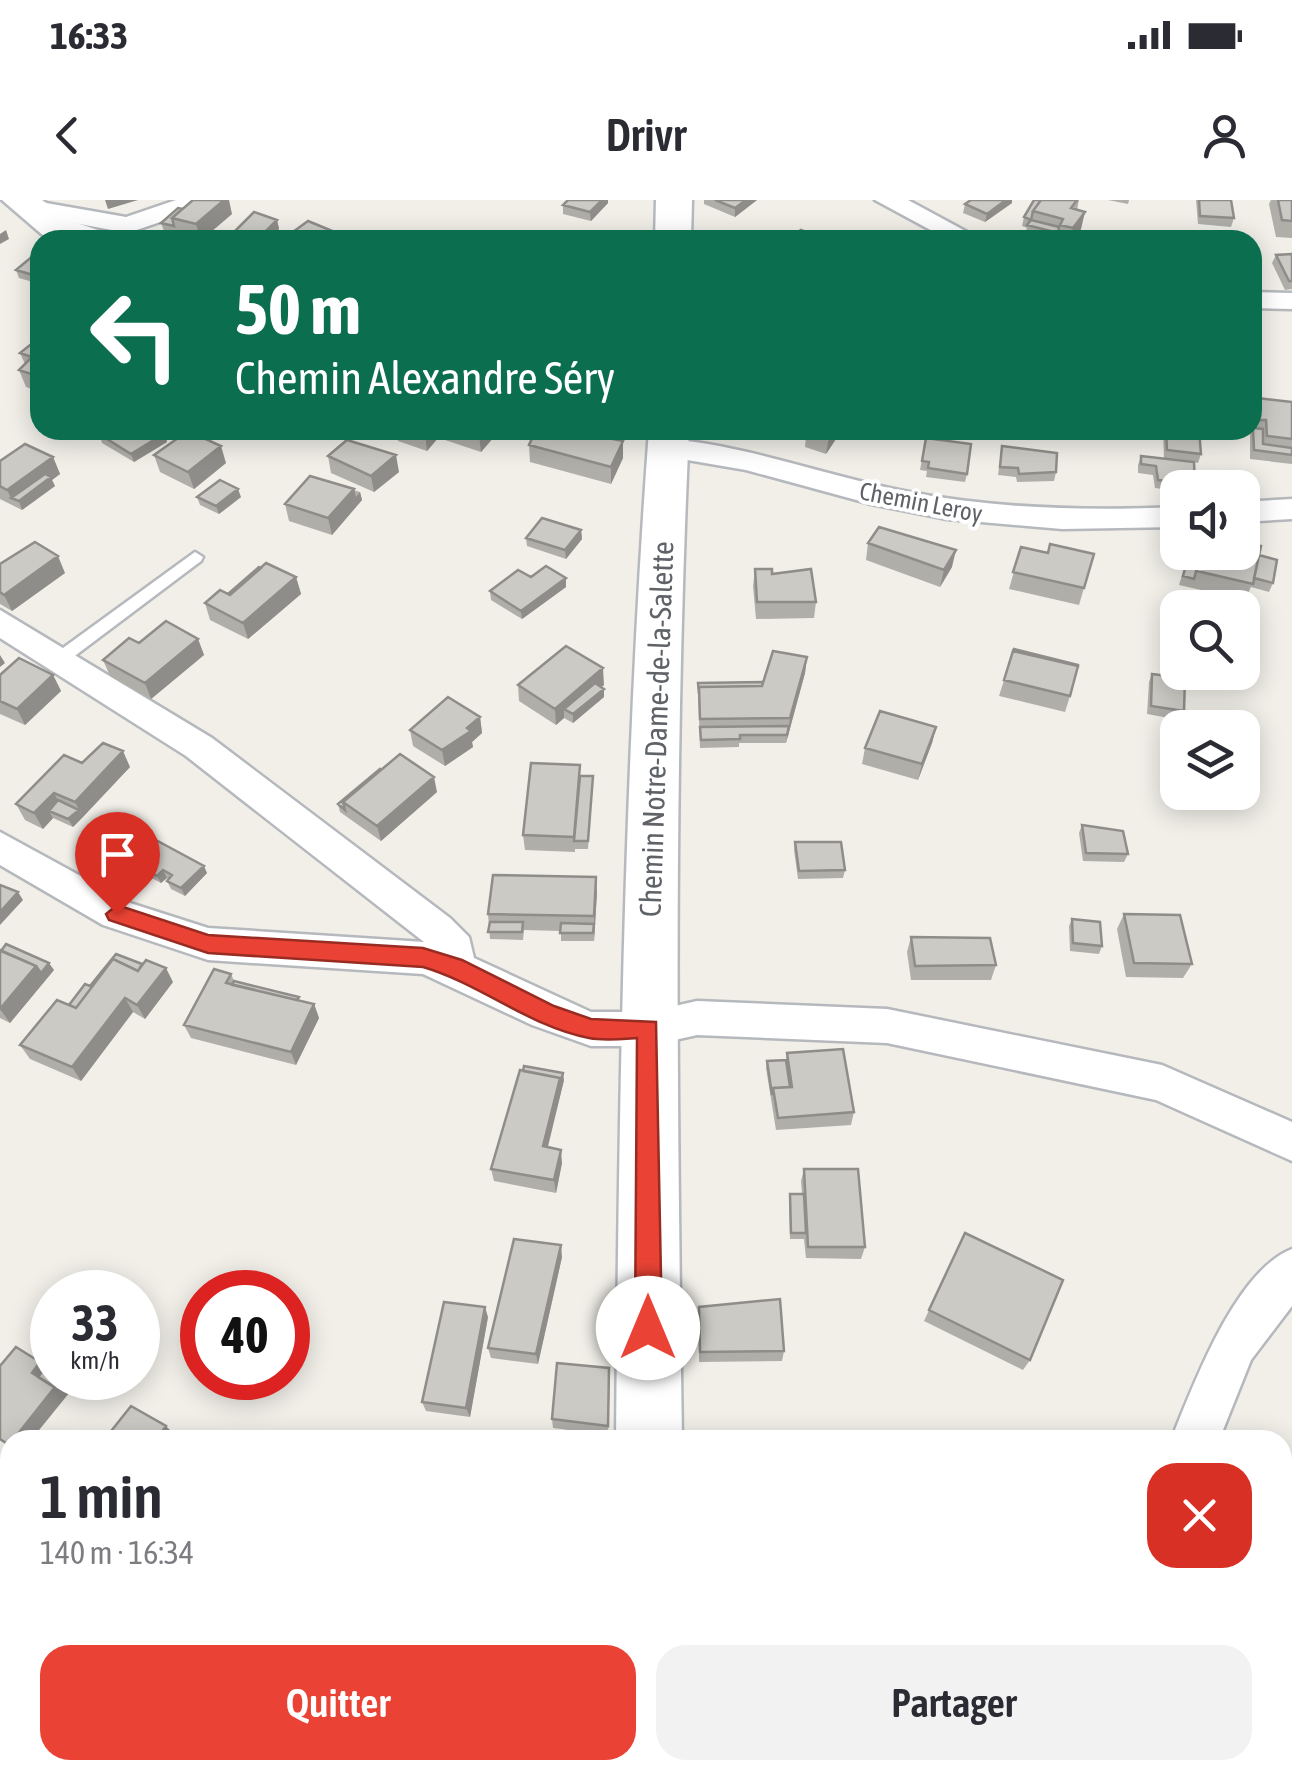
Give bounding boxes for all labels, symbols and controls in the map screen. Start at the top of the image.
text: 16:33 [50,14,128,57]
icon: back [40,108,95,163]
icon: person [1197,108,1252,163]
text: Drivr [606,109,686,161]
text: 50 m [235,269,361,349]
icon: left [70,270,200,400]
text: Chemin Alexandre Séry [235,352,615,404]
map controls [1160,470,1260,810]
button: sound [1160,470,1260,570]
street label: Chemin Leroy [857,476,985,528]
street label: Chemin Notre-Dame-de-la-Salette [632,541,680,917]
button: search [1160,590,1260,690]
button: layers [1160,710,1260,810]
pin [75,812,160,915]
icon: arrive [90,827,145,882]
speed limit sign: 40 [180,1270,310,1400]
position arrow [596,1276,700,1380]
text: 33 [71,1294,118,1352]
text: km/h [70,1346,120,1374]
text: 1 min [40,1462,163,1531]
button: close [1147,1463,1252,1568]
text: 140 m · 16:34 [40,1534,194,1571]
button: Quitter [40,1645,636,1760]
button: Partager [656,1645,1252,1760]

